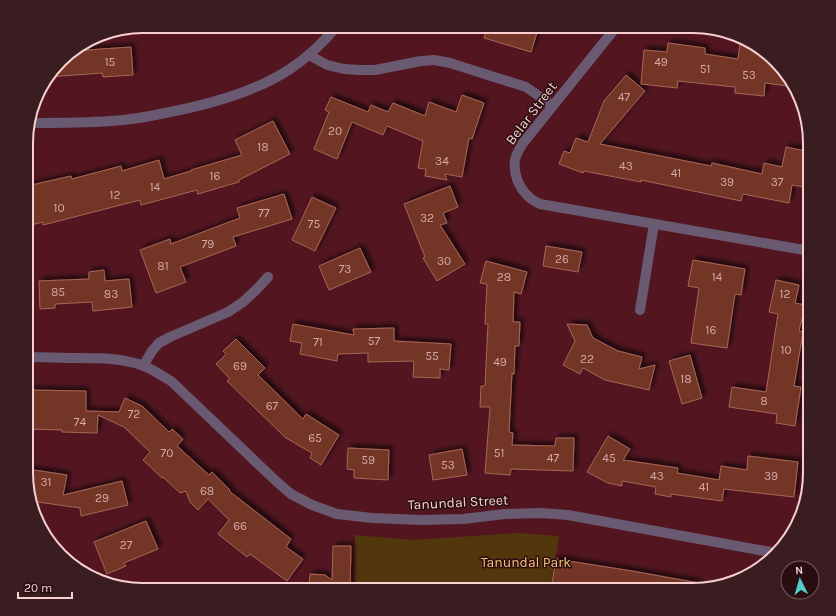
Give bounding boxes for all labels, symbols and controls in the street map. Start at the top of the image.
house number: 15 [105,55,116,69]
house number: 49 [654,55,668,69]
house number: 51 [700,62,710,76]
house number: 53 [742,68,756,82]
street label: Belar Street [502,78,561,148]
house number: 47 [618,90,631,104]
house number: 20 [328,124,342,138]
house number: 18 [257,140,269,154]
house number: 34 [435,154,449,168]
house number: 43 [619,159,633,173]
house number: 41 [671,166,681,180]
house number: 16 [210,169,221,183]
house number: 39 [720,175,734,189]
house number: 37 [771,175,784,189]
house number: 14 [150,180,161,194]
house number: 12 [110,188,121,202]
house number: 10 [53,201,65,215]
house number: 77 [258,206,270,220]
house number: 32 [420,211,434,225]
house number: 75 [308,217,320,231]
house number: 79 [202,237,214,251]
house number: 26 [555,252,569,266]
house number: 30 [437,254,451,268]
house number: 81 [157,259,169,273]
house number: 73 [339,262,351,276]
house number: 28 [497,270,511,284]
house number: 14 [712,270,723,284]
house number: 85 [51,285,65,299]
house number: 83 [104,287,118,301]
house number: 12 [780,287,791,301]
house number: 16 [706,323,717,337]
house number: 57 [368,334,381,348]
house number: 71 [313,335,323,349]
house number: 10 [780,343,792,357]
house number: 55 [425,349,439,363]
house number: 22 [580,352,594,366]
house number: 49 [493,355,507,369]
house number: 69 [233,359,247,373]
house number: 18 [680,372,692,386]
house number: 8 [760,394,768,408]
house number: 67 [266,399,279,413]
house number: 72 [128,407,140,421]
house number: 74 [74,415,86,429]
house number: 65 [308,431,322,445]
house number: 70 [161,446,173,460]
house number: 51 [494,446,504,460]
house number: 47 [547,451,560,465]
house number: 45 [602,451,616,465]
house number: 59 [361,453,375,467]
house number: 53 [441,458,455,472]
house number: 43 [650,469,664,483]
house number: 39 [764,469,778,483]
house number: 31 [40,475,52,489]
house number: 41 [699,480,709,494]
house number: 68 [200,484,214,498]
house number: 29 [95,491,109,505]
street label: Tanundal Street [407,491,509,514]
house number: 66 [233,519,247,533]
house number: 27 [120,538,133,552]
park label: Tanundal Park [481,554,571,571]
north arrow [780,560,820,600]
text: N [795,564,804,577]
scale bar [18,574,72,600]
text: 20 m [24,581,52,595]

